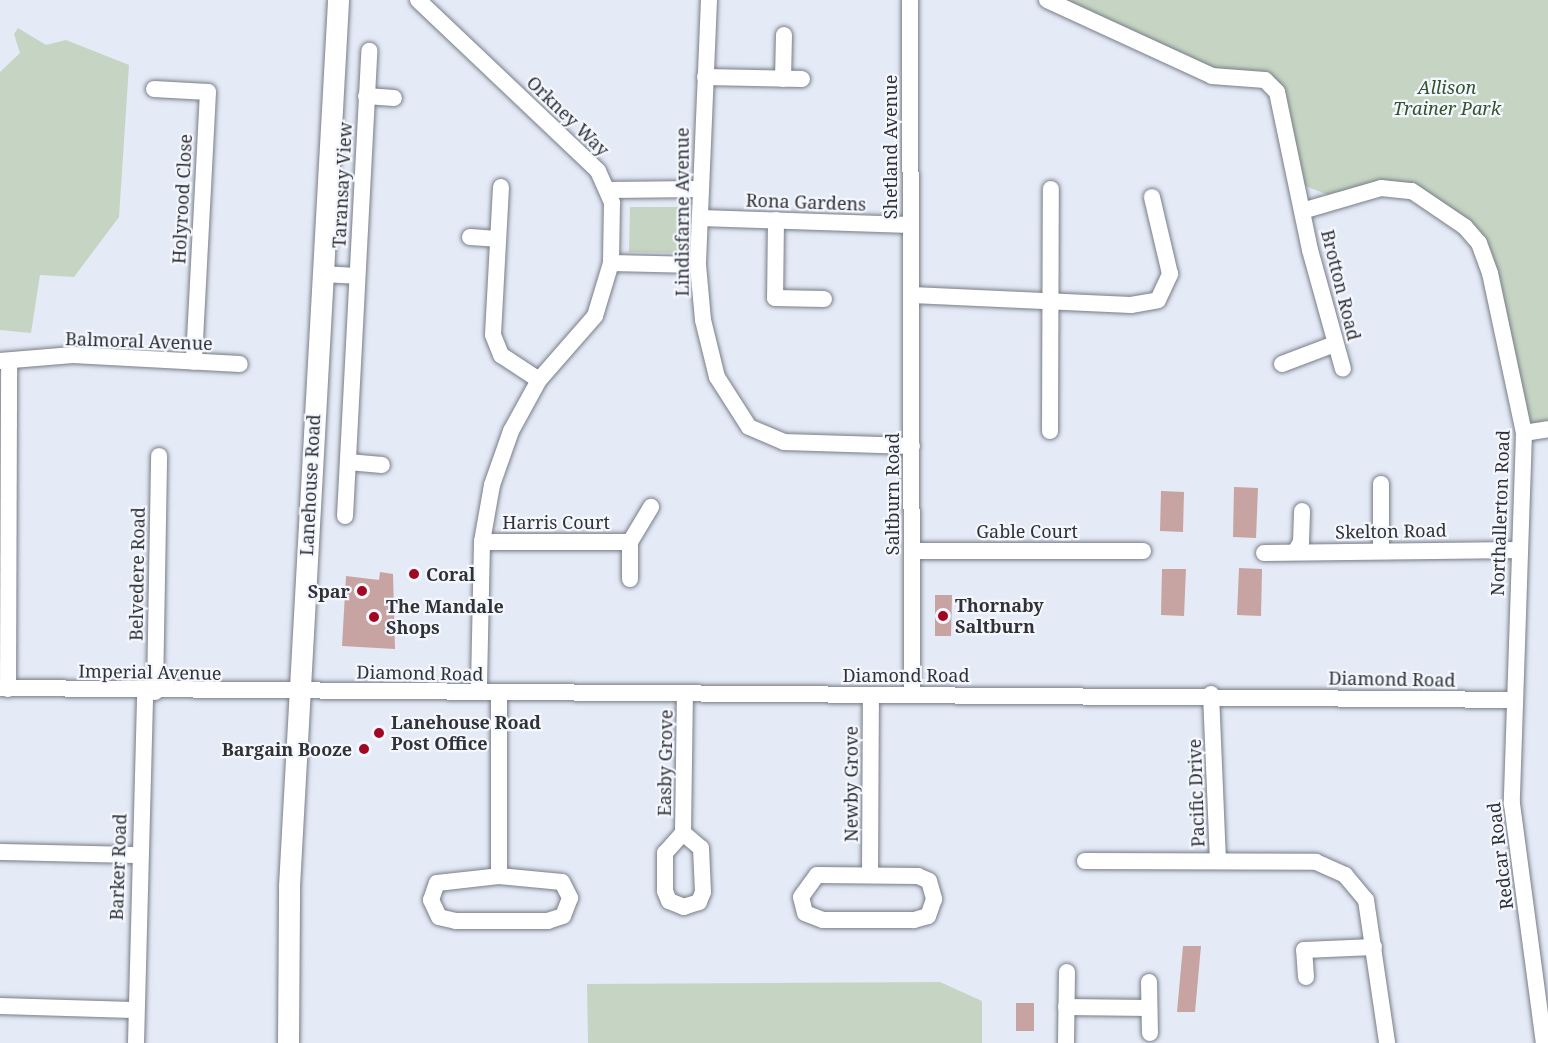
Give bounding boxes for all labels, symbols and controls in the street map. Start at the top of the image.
street label: Orkney Way [522,71,614,161]
street label: Shetland Avenue [879,75,901,219]
park label: Allison Trainer Park [1393,77,1501,119]
street label: Taransay View [328,121,356,249]
street label: Lindisfarne Avenue [671,127,693,297]
street label: Holyrood Close [168,133,196,265]
street label: Rona Gardens [745,189,867,215]
street label: Brotton Road [1317,227,1365,343]
street label: Balmoral Avenue [65,328,213,354]
street label: Lanehouse Road [296,414,324,556]
street label: Northallerton Road [1486,430,1514,596]
street label: Saltburn Road [881,433,903,555]
street label: Belvedere Road [125,507,149,641]
street label: Harris Court [502,511,610,533]
street label: Skelton Road [1335,519,1447,543]
street label: Gable Court [976,520,1078,542]
place label: Coral [426,563,475,585]
marker: Coral [407,567,421,581]
place label: Spar [308,580,350,602]
marker: Spar [355,584,369,598]
place label: Thornaby Saltburn [955,595,1044,638]
place label: The Mandale Shops [386,596,504,638]
marker: Thornaby Saltburn [936,609,950,623]
marker: The Mandale Shops [367,610,381,624]
street label: Imperial Avenue [78,660,222,684]
street label: Diamond Road [356,661,484,685]
street label: Diamond Road [842,664,970,686]
street label: Diamond Road [1328,667,1456,691]
street label: Easby Grove [653,709,677,817]
place label: Lanehouse Road Post Office [391,712,541,754]
marker: Lanehouse Road Post Office [372,726,386,740]
street label: Newby Grove [840,726,862,842]
place label: Bargain Booze [222,738,352,760]
street label: Pacific Drive [1183,738,1209,848]
marker: Bargain Booze [357,742,371,756]
street label: Redcar Road [1483,801,1517,911]
street label: Barker Road [105,813,131,921]

